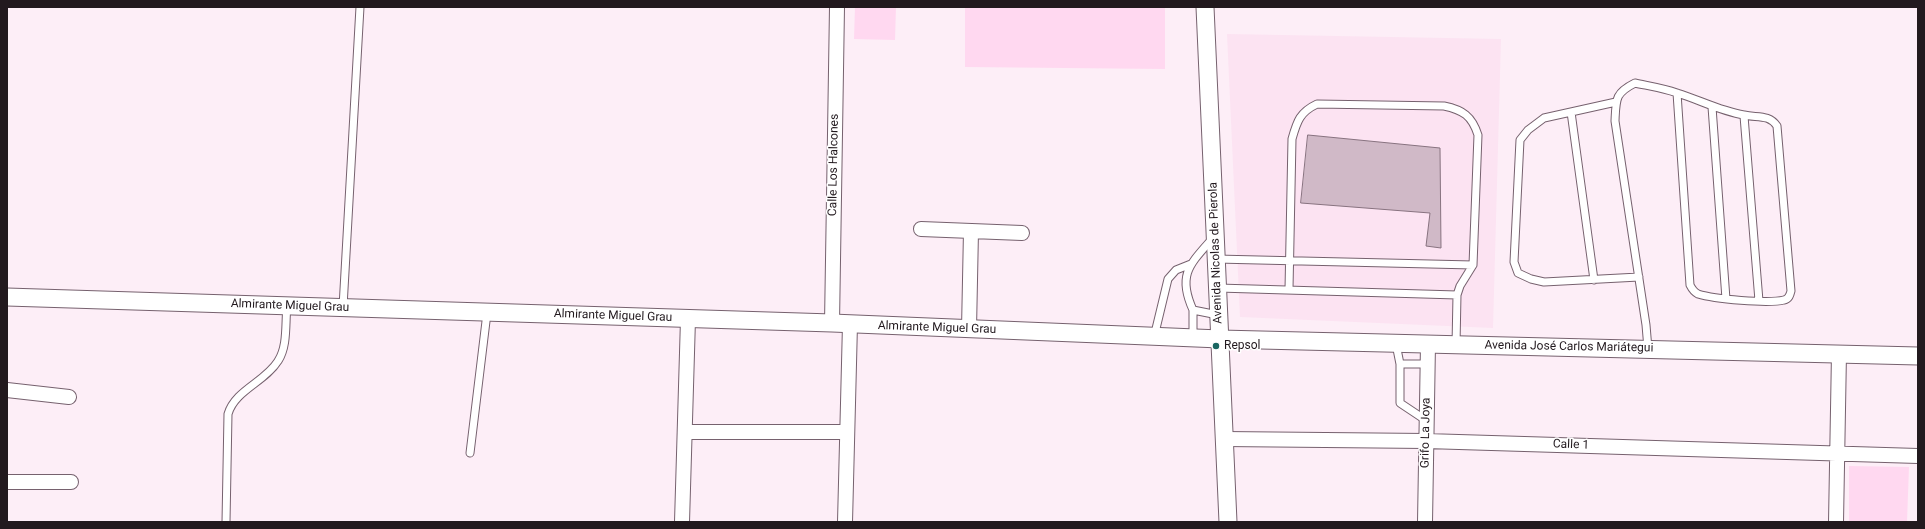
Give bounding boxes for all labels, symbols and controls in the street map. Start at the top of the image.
street label: Calle Los Halcones [826,114,842,216]
street label: Avenida Nicolas de Pierola [1206,182,1226,324]
street label: Almirante Miguel Grau [230,297,350,315]
street label: Almirante Miguel Grau [553,307,673,325]
street label: Almirante Miguel Grau [877,319,997,337]
street label: Avenida José Carlos Mariátegui [1484,338,1654,356]
place label: Repsol [1224,339,1260,353]
marker: Repsol [1211,341,1221,351]
street label: Grifo La Joya [1418,398,1434,468]
street label: Calle 1 [1553,437,1589,453]

